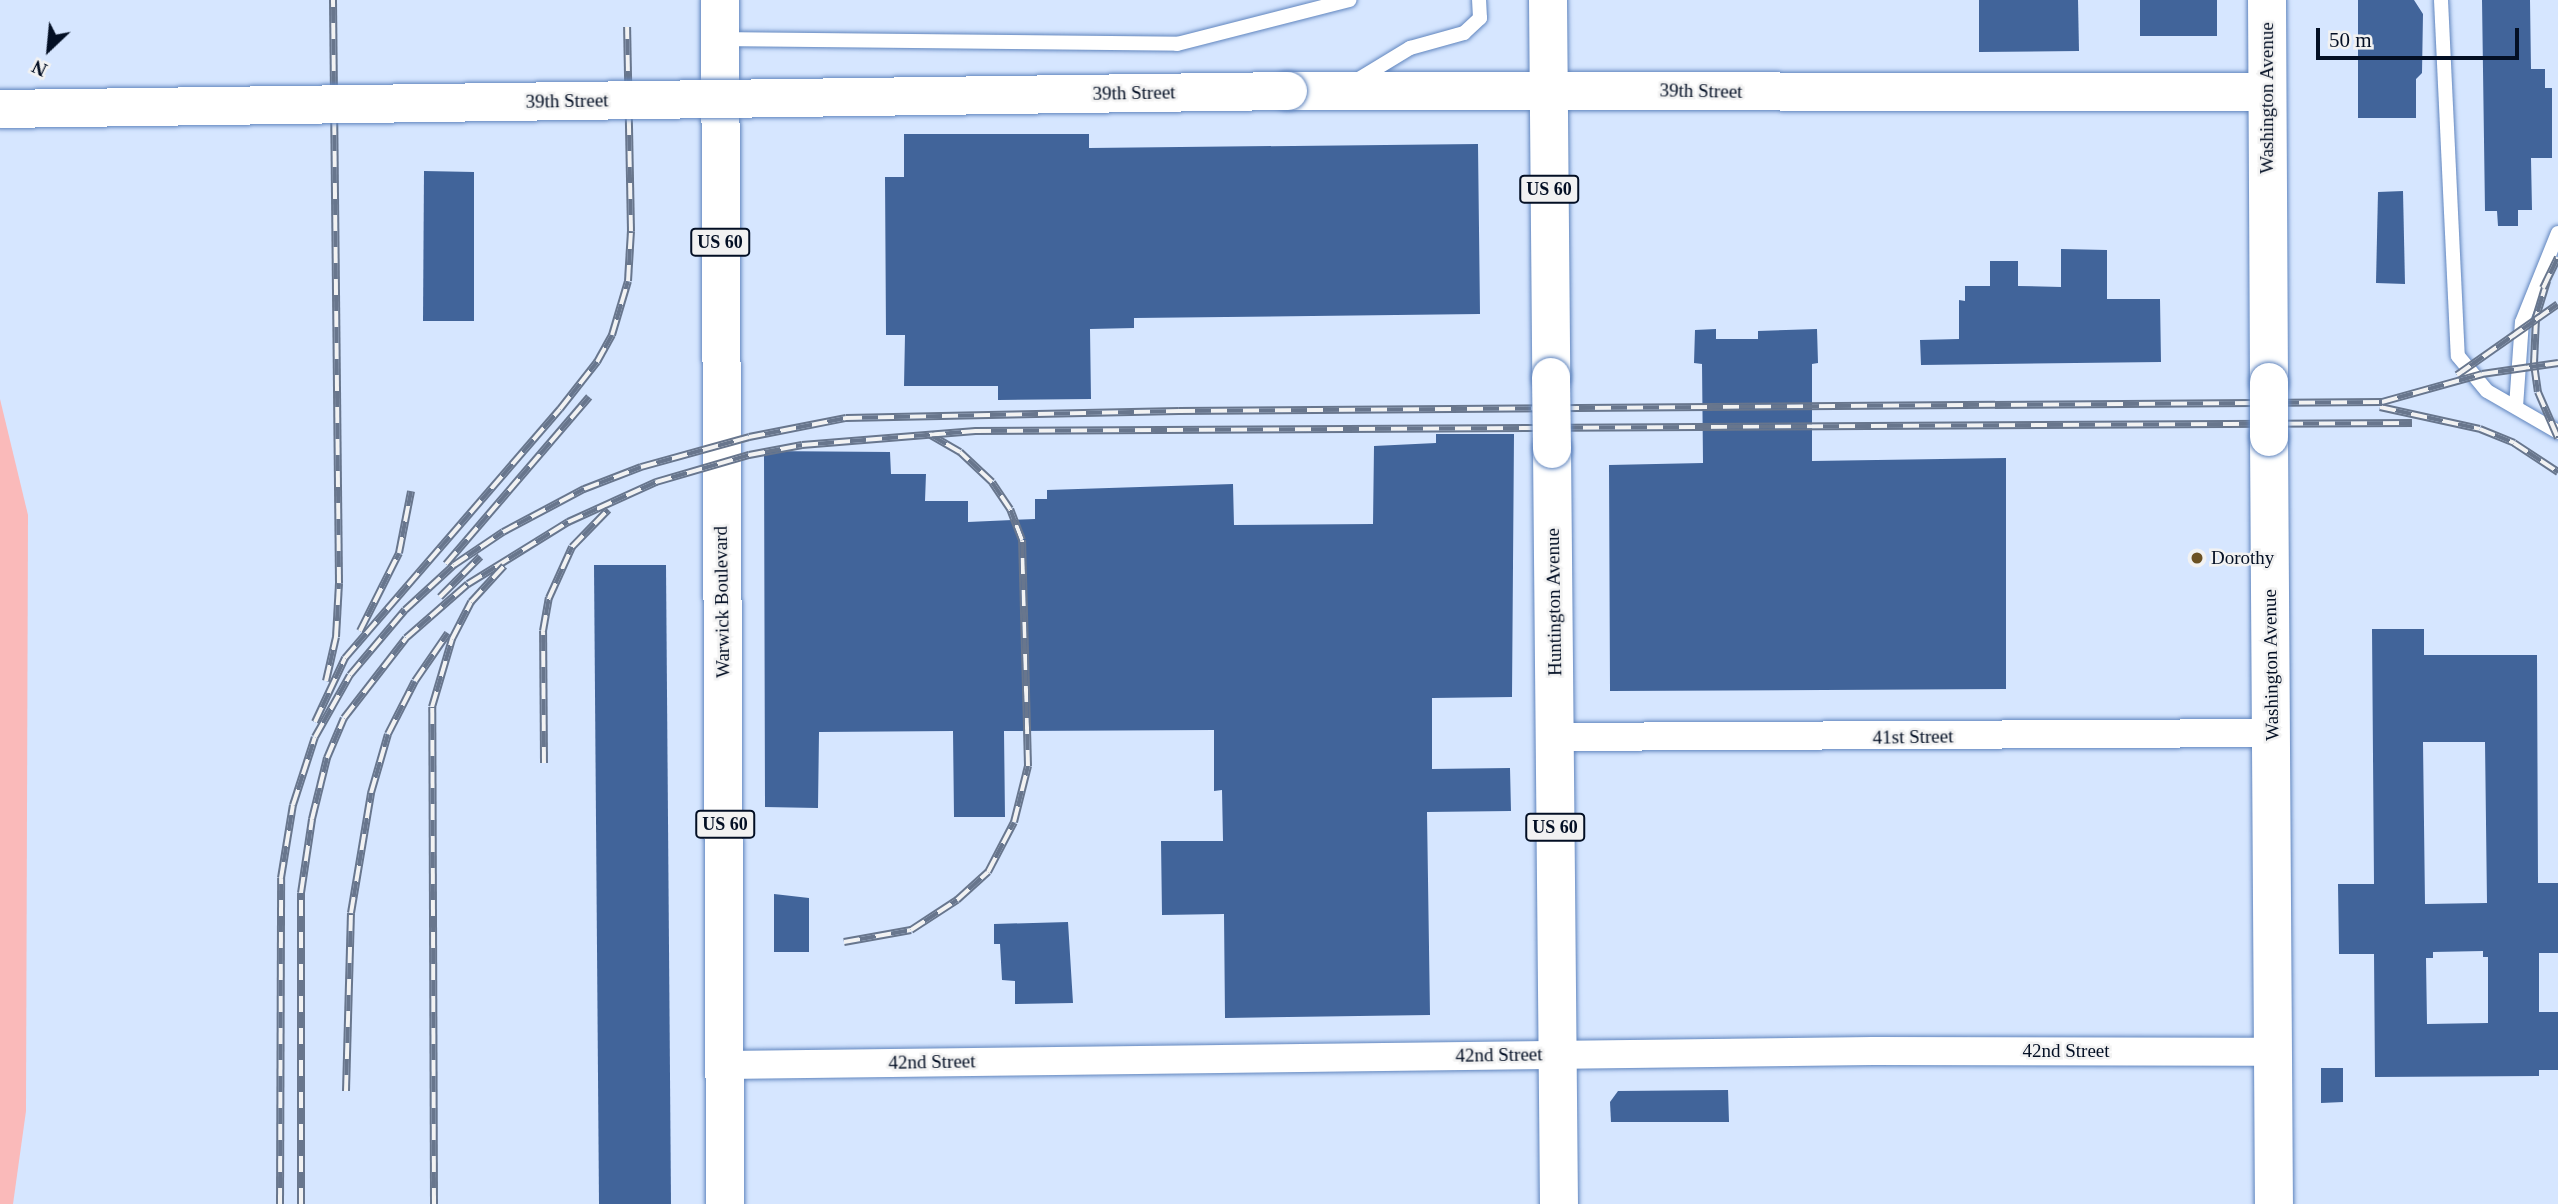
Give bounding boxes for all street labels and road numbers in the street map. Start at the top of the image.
street label: Washington Avenue [2256,22,2278,174]
street label: 39th Street [1659,79,1743,103]
street label: 39th Street [1092,81,1176,105]
street label: 39th Street [525,89,609,113]
road number: US 60 [1518,174,1580,204]
road number: US 60 [688,228,752,256]
street label: Warwick Boulevard [709,526,735,678]
street label: Huntington Avenue [1541,527,1567,677]
street label: Washington Avenue [2258,588,2284,742]
street label: 41st Street [1872,725,1954,749]
road number: US 60 [694,810,756,838]
road number: US 60 [1524,812,1586,842]
street label: 42nd Street [2022,1040,2110,1062]
street label: 42nd Street [1455,1043,1543,1067]
street label: 42nd Street [888,1050,976,1074]

